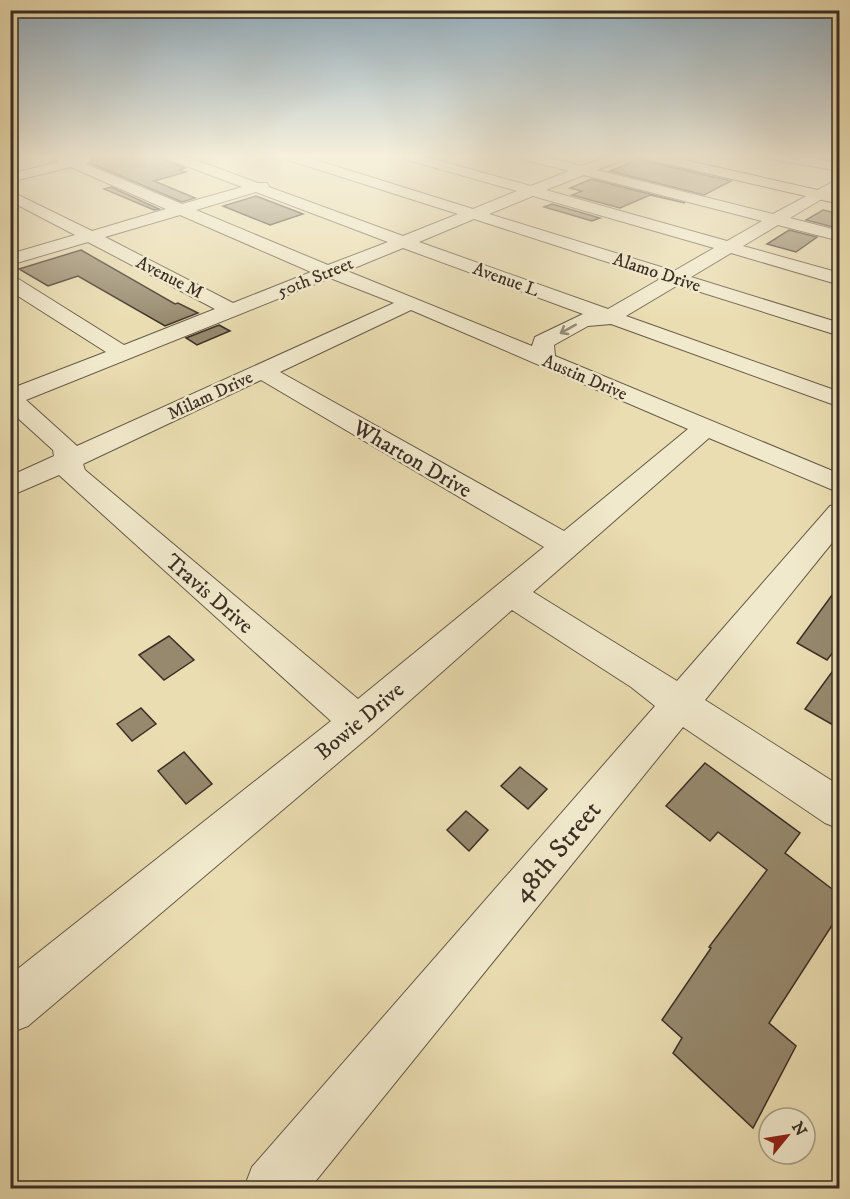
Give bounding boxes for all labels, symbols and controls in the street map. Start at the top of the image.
street label: Alamo Drive [610,248,703,297]
street label: Avenue M [132,252,207,304]
street label: 50th Street [274,253,357,303]
street label: Avenue L [470,258,542,302]
one-way arrow [560,323,577,335]
street label: Austin Drive [539,350,630,406]
street label: Milam Drive [164,367,257,425]
street label: Wharton Drive [347,414,477,504]
street label: Travis Drive [159,548,259,640]
street label: Bowie Drive [310,676,410,766]
street label: 48th Street [505,794,609,909]
north arrow [757,1106,817,1166]
text: N [787,1118,811,1140]

